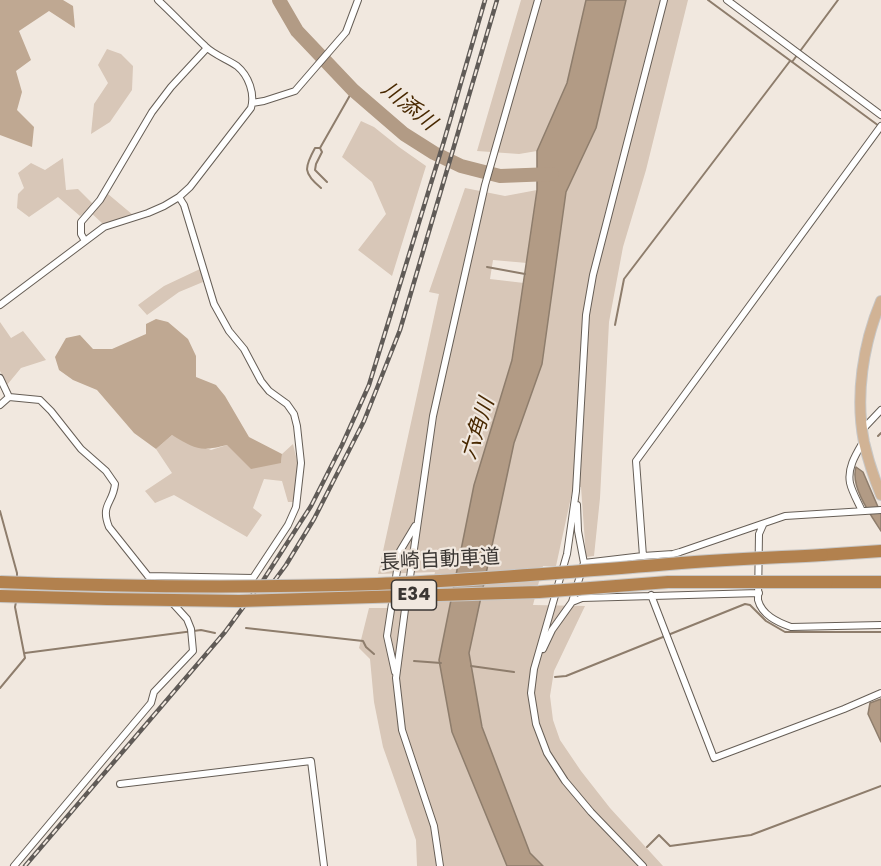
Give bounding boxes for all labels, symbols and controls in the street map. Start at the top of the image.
water label: 川添川 [376,77,440,137]
water label: 六角川 [457,395,501,463]
street label: 長崎自動車道 [379,546,501,576]
road number: E34 [392,580,436,610]

